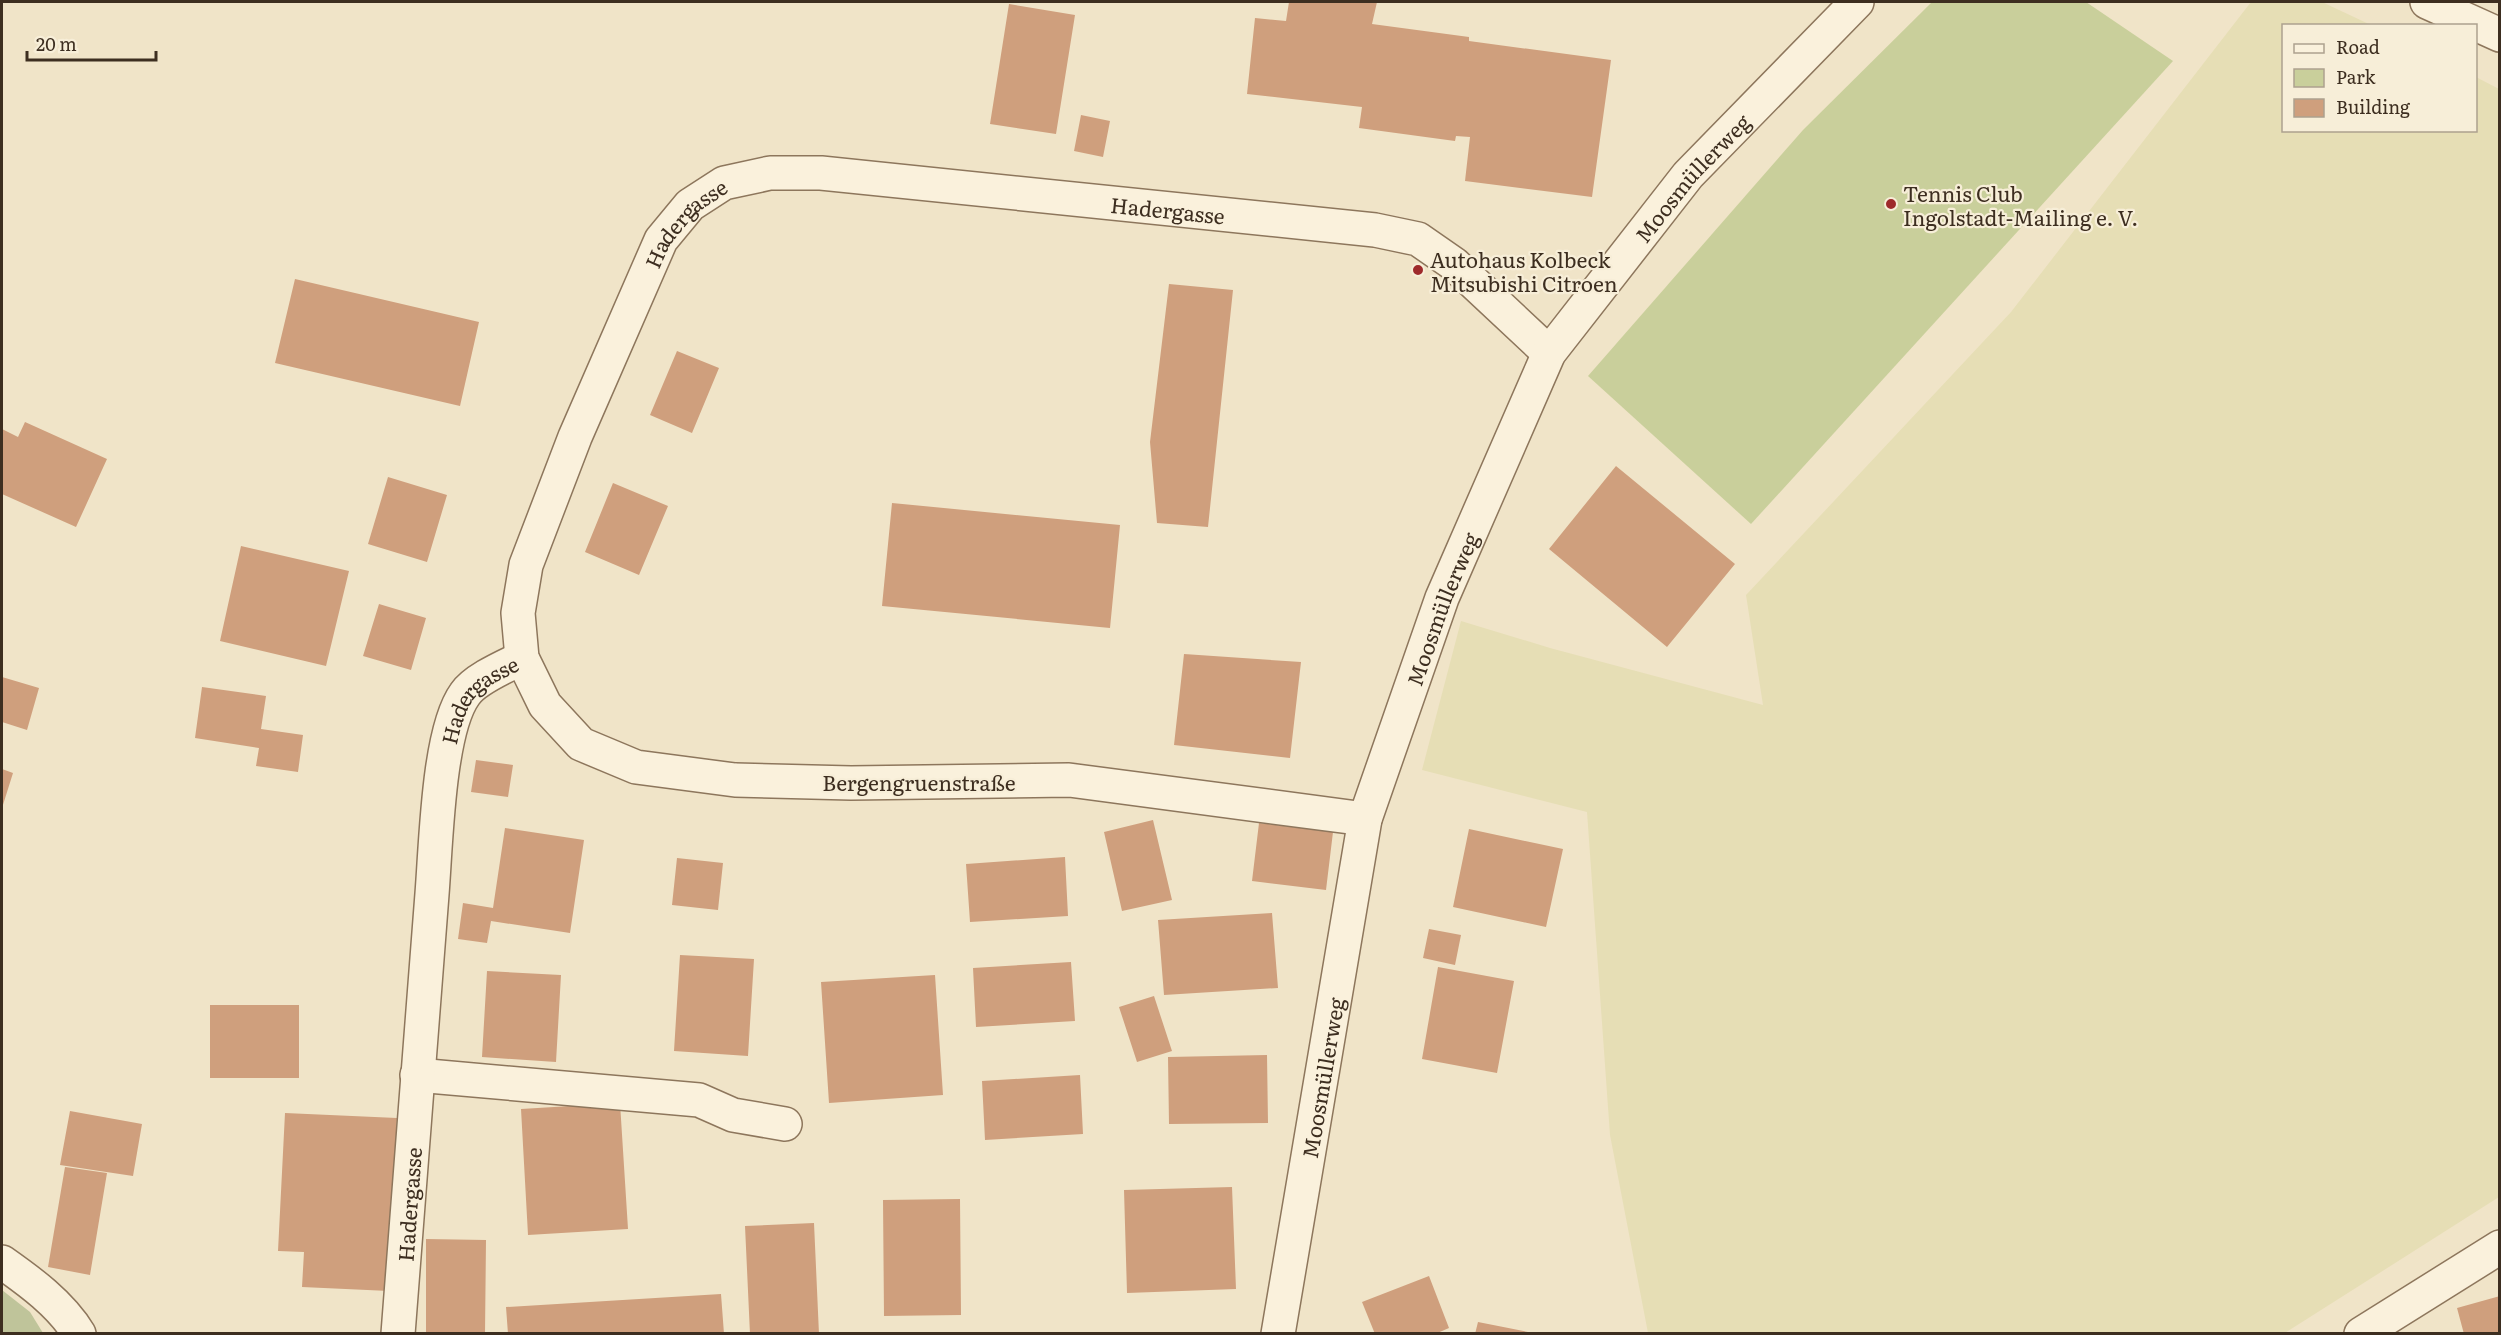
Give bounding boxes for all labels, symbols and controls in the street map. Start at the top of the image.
scale bar [27,24,156,62]
legend [2282,24,2477,132]
text: 20 m [36,30,77,57]
text: Road [2336,33,2380,60]
text: Park [2336,63,2377,90]
text: Building [2336,93,2411,120]
street label: Moosmüllerweg [1626,105,1756,248]
street label: Hadergasse [635,170,733,272]
place label: Tennis Club Ingolstadt-Mailing e. V. [1903,177,2138,232]
street label: Hadergasse [1109,187,1227,230]
marker: Tennis Club Ingolstadt-Mailing e. V. [1884,197,1898,211]
place label: Autohaus Kolbeck Mitsubishi Citroen [1430,243,1618,298]
marker: Autohaus Kolbeck Mitsubishi Citroen [1411,263,1425,277]
street label: Moosmüllerweg [1397,527,1485,690]
street label: Hadergasse [432,647,523,747]
street label: Bergengruenstraße [822,766,1016,797]
street label: Moosmüllerweg [1292,995,1350,1160]
street label: Hadergasse [388,1146,428,1263]

